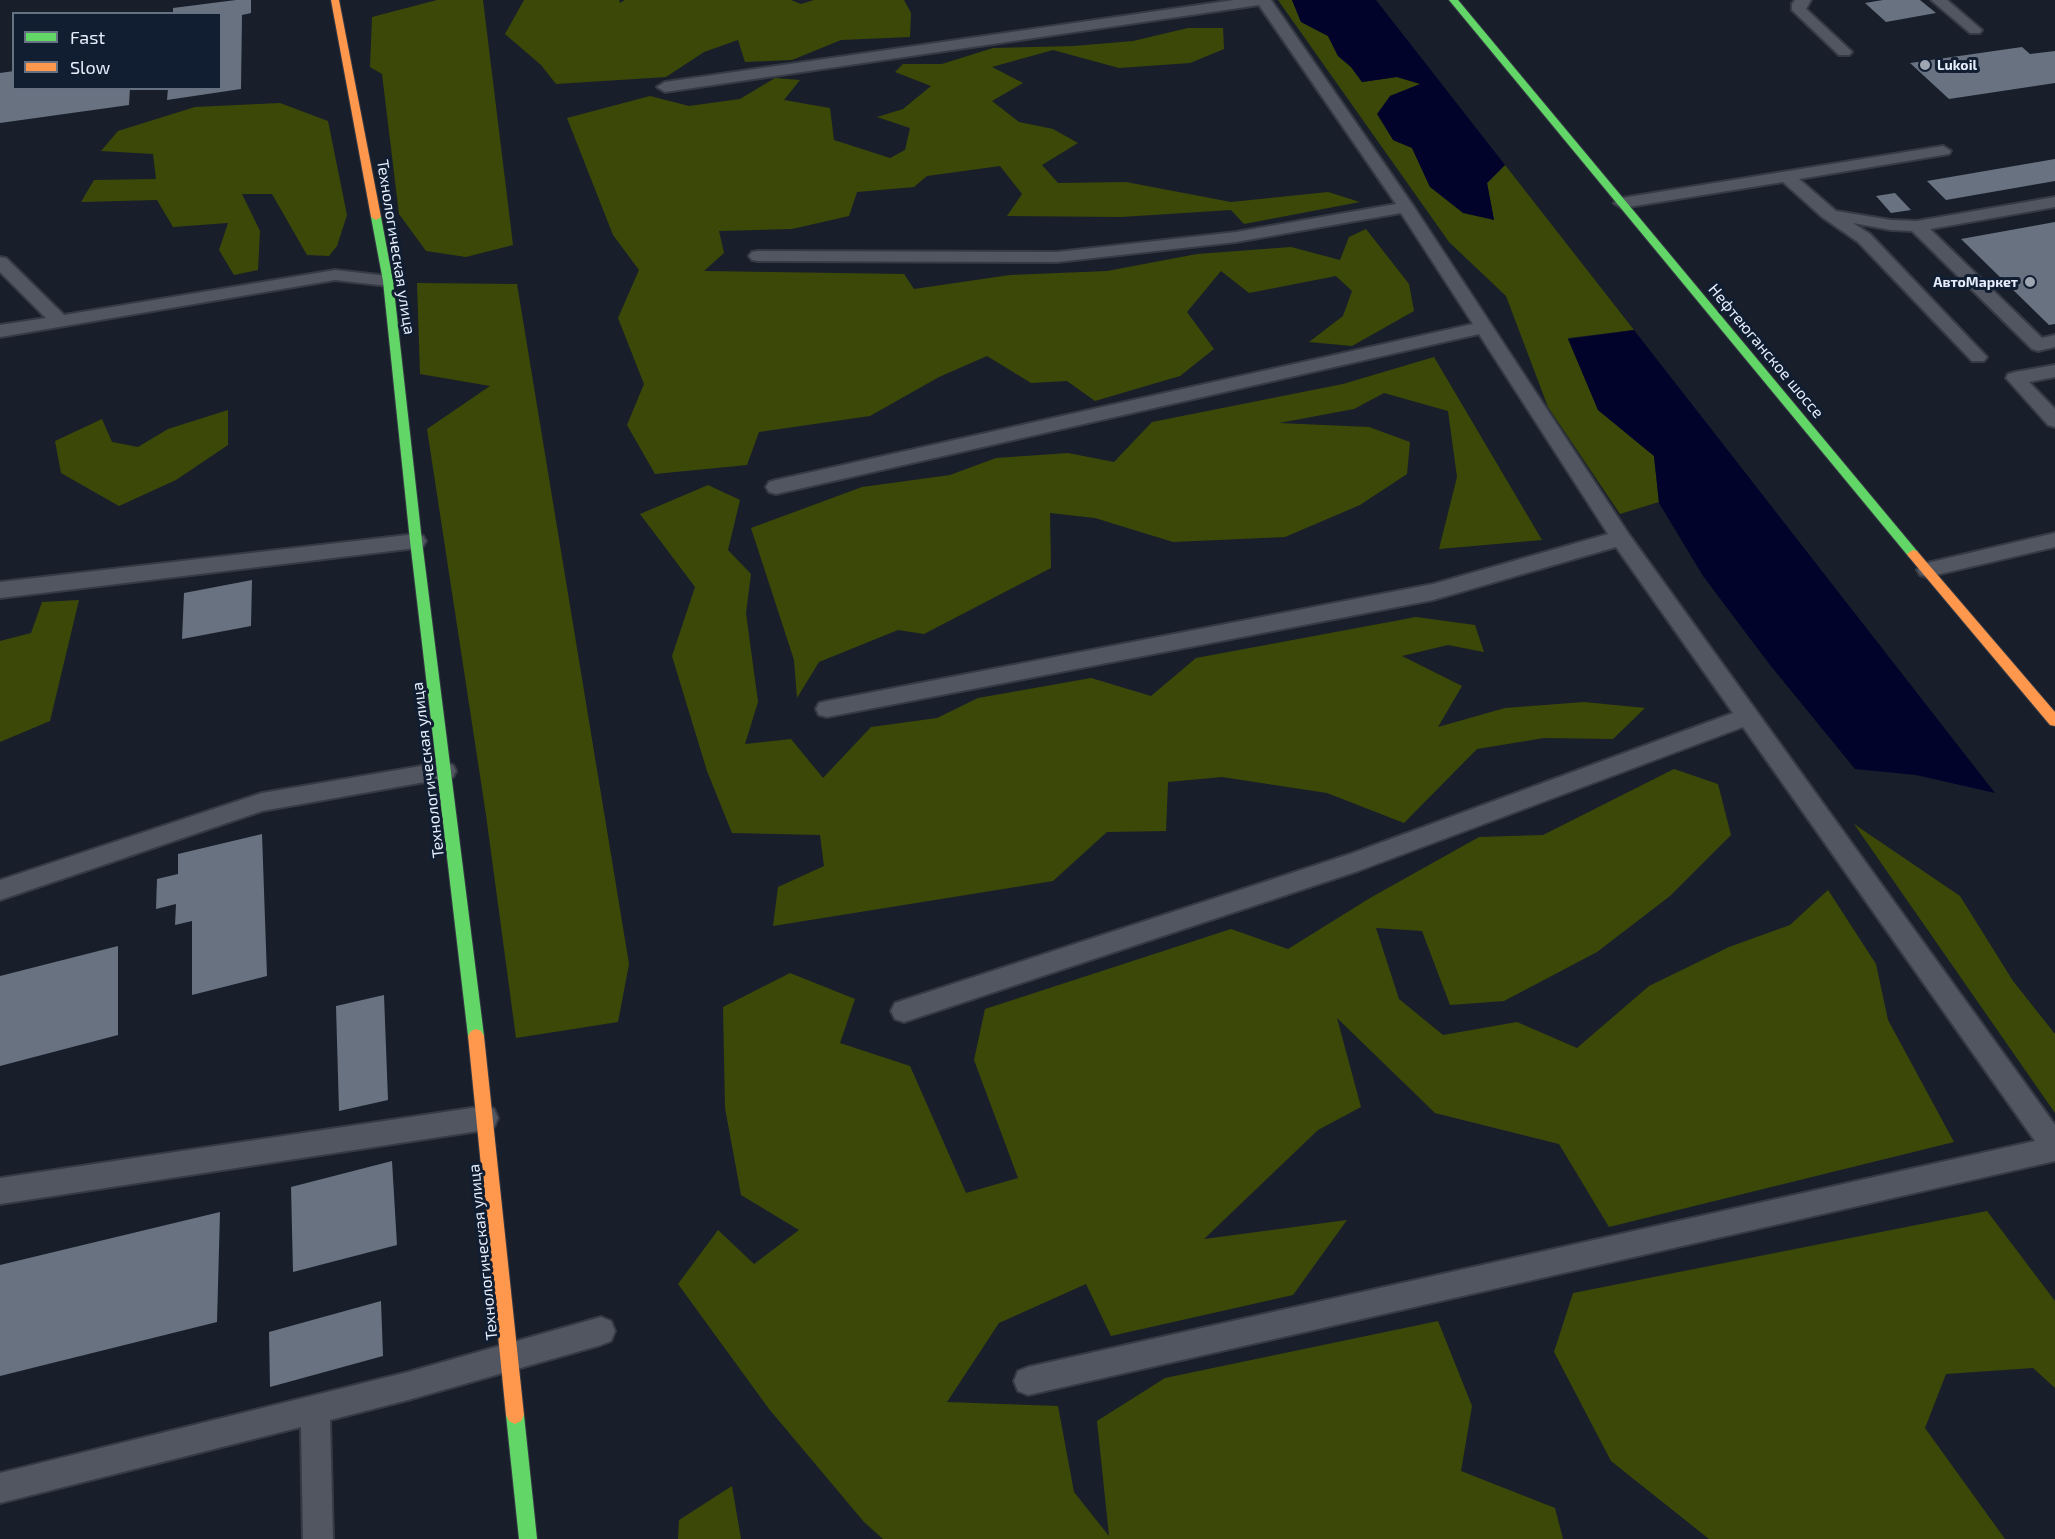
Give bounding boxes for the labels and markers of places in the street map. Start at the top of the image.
place label: Lukoil [1937,57,1977,73]
marker: Lukoil [1918,58,1932,72]
place label: АвтоМаркет [1933,274,2018,290]
marker: АвтоМаркет [2023,275,2037,289]

